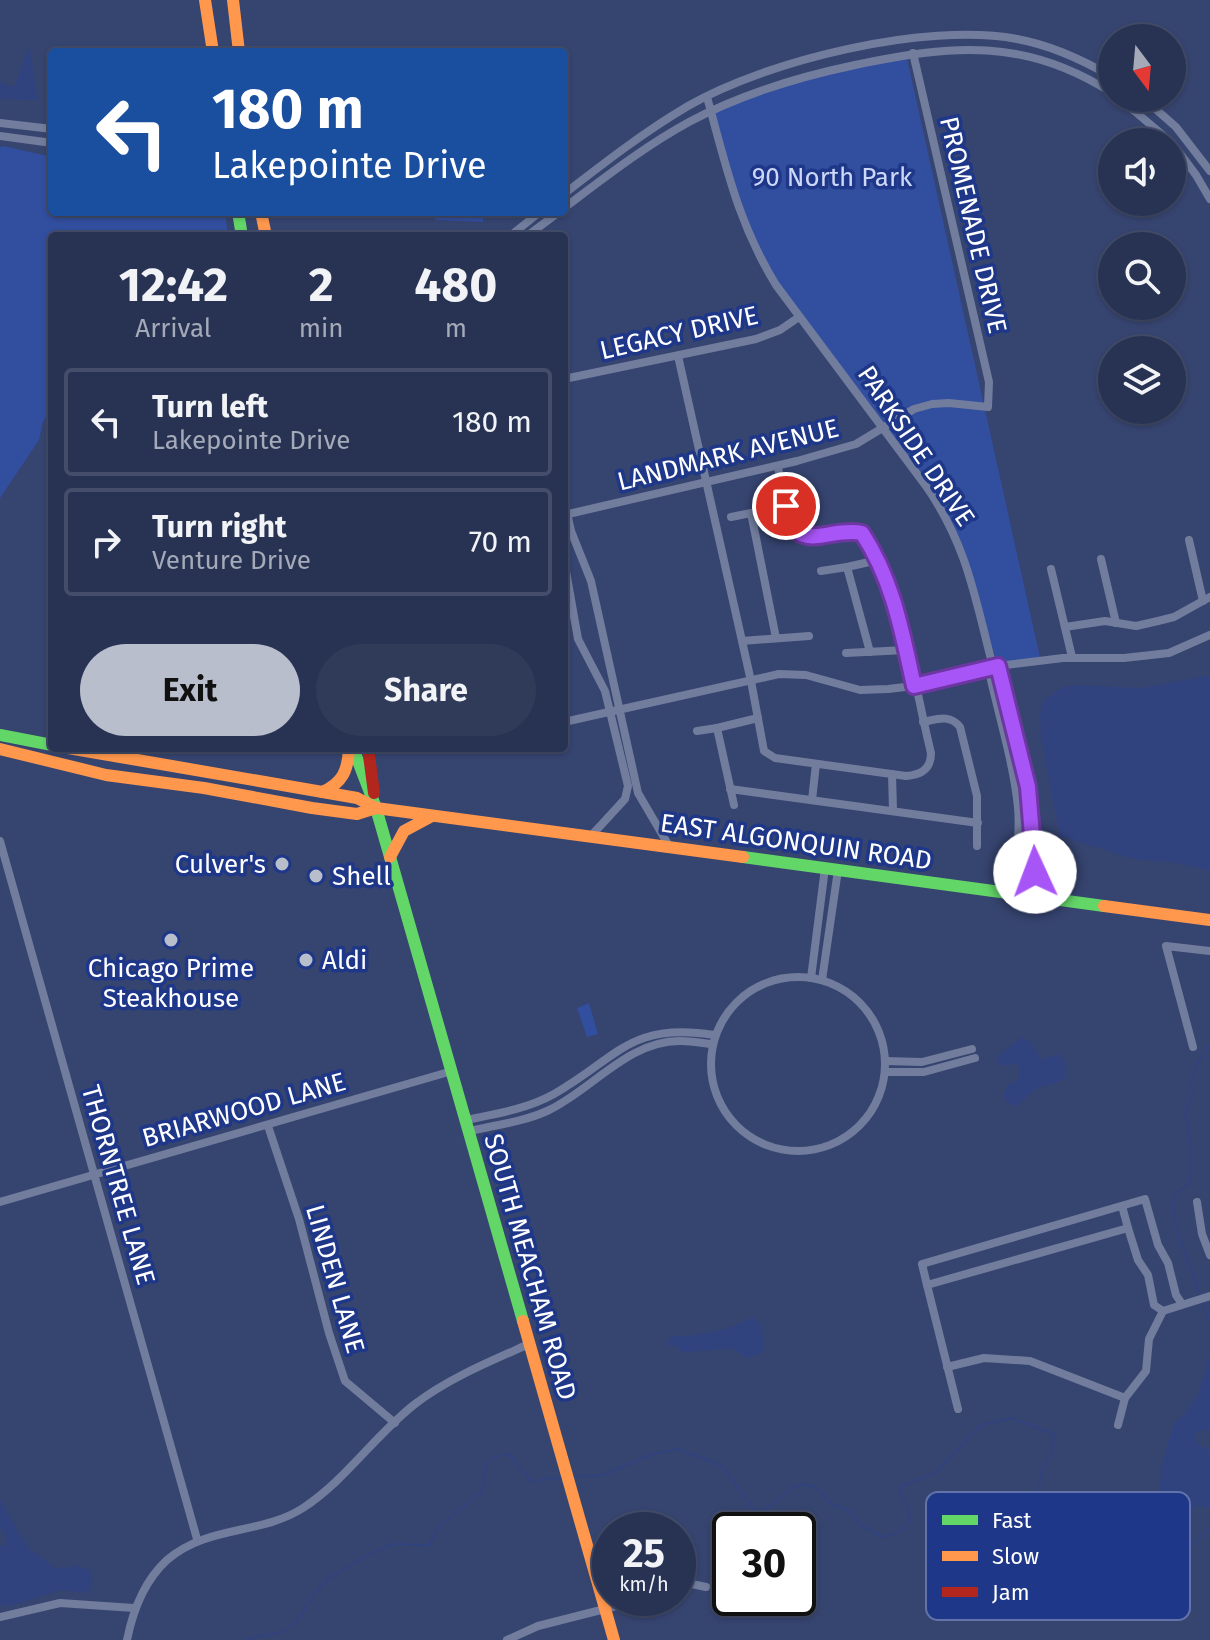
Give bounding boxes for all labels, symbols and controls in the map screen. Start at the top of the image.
north arrow [1098,24,1186,112]
map controls [1098,24,1186,424]
text: 180 m [212,76,364,143]
icon: left [80,80,184,184]
street label: PROMENADE DRIVE [933,114,1013,336]
button: sound [1098,128,1186,216]
text: Lakepointe Drive [212,144,487,188]
park label: 90 North Park [752,162,913,193]
button: search [1098,232,1186,320]
text: 12:42 [119,256,228,314]
text: 2 [309,256,334,314]
text: 480 [414,256,497,314]
street label: LEGACY DRIVE [597,300,761,366]
text: Arrival [135,313,211,344]
text: min [299,313,344,344]
text: m [445,313,467,344]
button: layers [1098,336,1186,424]
street label: PARKSIDE DRIVE [851,360,981,532]
text: Turn left [152,389,268,425]
icon: left [84,400,128,444]
text: 180 m [452,404,532,440]
street label: LANDMARK AVENUE [614,413,842,497]
text: Lakepointe Drive [152,425,350,456]
pin [752,472,820,540]
icon: arrive [764,484,808,528]
text: Turn right [152,509,287,545]
icon: right [84,520,128,564]
text: 70 m [469,524,532,560]
text: Venture Drive [152,545,311,576]
button: Exit [80,644,300,736]
button: Share [316,644,536,736]
street label: EAST ALGONQUIN ROAD [658,808,934,876]
position arrow [993,830,1077,914]
place label: Culver's [175,849,266,880]
marker: Culver's [273,855,291,873]
place label: Shell [332,861,391,892]
marker: Shell [307,867,325,885]
marker: Chicago Prime Steakhouse [162,931,180,949]
place label: Aldi [322,945,367,976]
marker: Aldi [297,951,315,969]
place label: Chicago Prime Steakhouse [88,953,254,1014]
street label: BRIARWOOD LANE [139,1066,349,1154]
street label: THORNTREE LANE [75,1082,161,1288]
street label: SOUTH MEACHAM ROAD [477,1130,583,1404]
street label: LINDEN LANE [299,1201,371,1357]
legend [926,1492,1190,1620]
text: Fast [992,1507,1032,1534]
speed limit sign: 30 [712,1512,816,1616]
text: 25 [623,1530,665,1578]
text: Slow [992,1543,1039,1570]
text: km/h [619,1572,669,1596]
text: Jam [992,1579,1030,1606]

